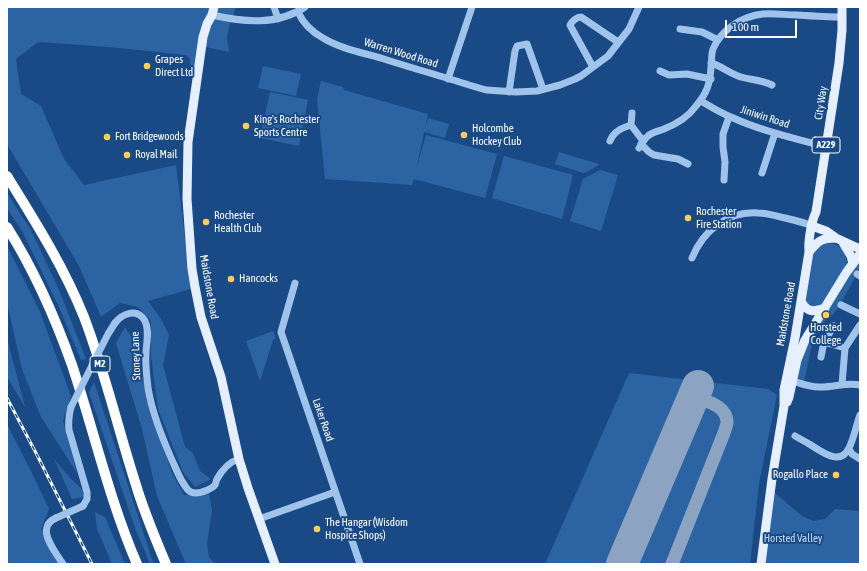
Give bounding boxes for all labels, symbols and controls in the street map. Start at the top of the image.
scale bar [727,12,799,38]
text: 100 m [732,20,759,34]
street label: Warren Wood Road [362,35,440,71]
place label: Grapes Direct Ltd [155,53,193,79]
marker: Grapes Direct Ltd [142,61,152,71]
street label: City Way [812,85,830,121]
street label: Jiniwin Road [739,103,791,131]
place label: King's Rochester Sports Centre [254,113,319,139]
marker: King's Rochester Sports Centre [241,121,251,131]
place label: Holcombe Hockey Club [472,122,522,148]
place label: Fort Bridgewoods [115,130,184,144]
marker: Holcombe Hockey Club [459,130,469,140]
marker: Fort Bridgewoods [102,132,112,142]
road number: A229 [812,137,840,153]
place label: Royal Mail [135,148,177,162]
marker: Royal Mail [122,150,132,160]
place label: Rochester Fire Station [696,205,742,231]
place label: Rochester Health Club [214,209,262,235]
marker: Rochester Fire Station [683,213,693,223]
marker: Rochester Health Club [201,217,211,227]
street label: Maidstone Road [197,254,221,320]
place label: Hancocks [239,272,278,286]
marker: Hancocks [226,274,236,284]
street label: Maidstone Road [774,281,798,347]
marker: Horsted College [821,310,831,320]
place label: Horsted College [810,321,842,347]
street label: Stoney Lane [129,331,143,381]
road number: M2 [90,356,110,372]
street label: Laker Road [309,397,337,443]
place label: Rogallo Place [773,468,828,482]
marker: Rogallo Place [831,470,841,480]
place label: The Hangar (Wisdom Hospice Shops) [325,516,408,542]
marker: The Hangar (Wisdom Hospice Shops) [312,524,322,534]
park label: Horsted Valley [764,532,822,546]

